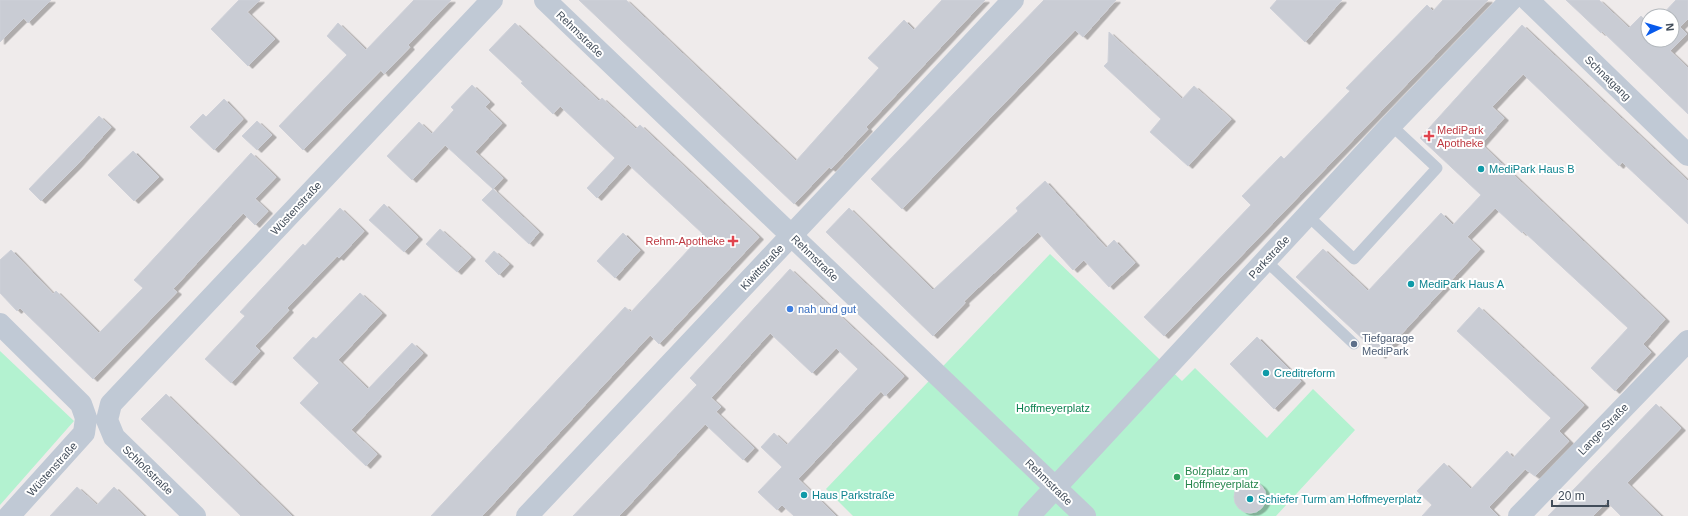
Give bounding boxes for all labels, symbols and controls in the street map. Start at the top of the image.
north arrow [1640,8,1680,48]
street label: Rehmstraße [554,9,606,59]
text: N [1664,23,1676,32]
street label: Schnatgang [1583,53,1633,103]
place label: MediPark Apotheke [1437,124,1484,149]
marker: MediPark Apotheke [1424,131,1434,141]
place label: MediPark Haus B [1489,163,1575,175]
marker: MediPark Haus B [1476,164,1486,174]
street label: Wüstenstraße [268,179,324,237]
street label: Rehmstraße [789,233,841,283]
street label: Parkstraße [1246,233,1292,281]
place label: Rehm-Apotheke [646,235,725,247]
marker: Rehm-Apotheke [728,236,738,246]
street label: Kiwittstraße [738,242,786,292]
place label: MediPark Haus A [1419,278,1505,290]
marker: MediPark Haus A [1406,279,1416,289]
place label: nah und gut [798,303,856,315]
marker: nah und gut [785,304,795,314]
place label: Tiefgarage MediPark [1362,332,1414,357]
marker: Tiefgarage MediPark [1349,339,1359,349]
place label: Creditreform [1274,367,1335,379]
marker: Creditreform [1261,368,1271,378]
street label: Lange Straße [1576,401,1630,457]
park label: Hoffmeyerplatz [1016,402,1090,414]
street label: Wüstenstraße [25,440,79,498]
street label: Schloßstraße [120,443,176,497]
street label: Rehmstraße [1023,457,1075,507]
place label: Bolzplatz am Hoffmeyerplatz [1185,465,1259,490]
marker: Bolzplatz am Hoffmeyerplatz [1172,472,1182,482]
scale bar [1552,482,1608,508]
place label: Haus Parkstraße [812,489,895,501]
text: 20 m [1558,489,1585,503]
marker: Haus Parkstraße [799,490,809,500]
place label: Schiefer Turm am Hoffmeyerplatz [1258,493,1422,505]
marker: Schiefer Turm am Hoffmeyerplatz [1245,494,1255,504]

